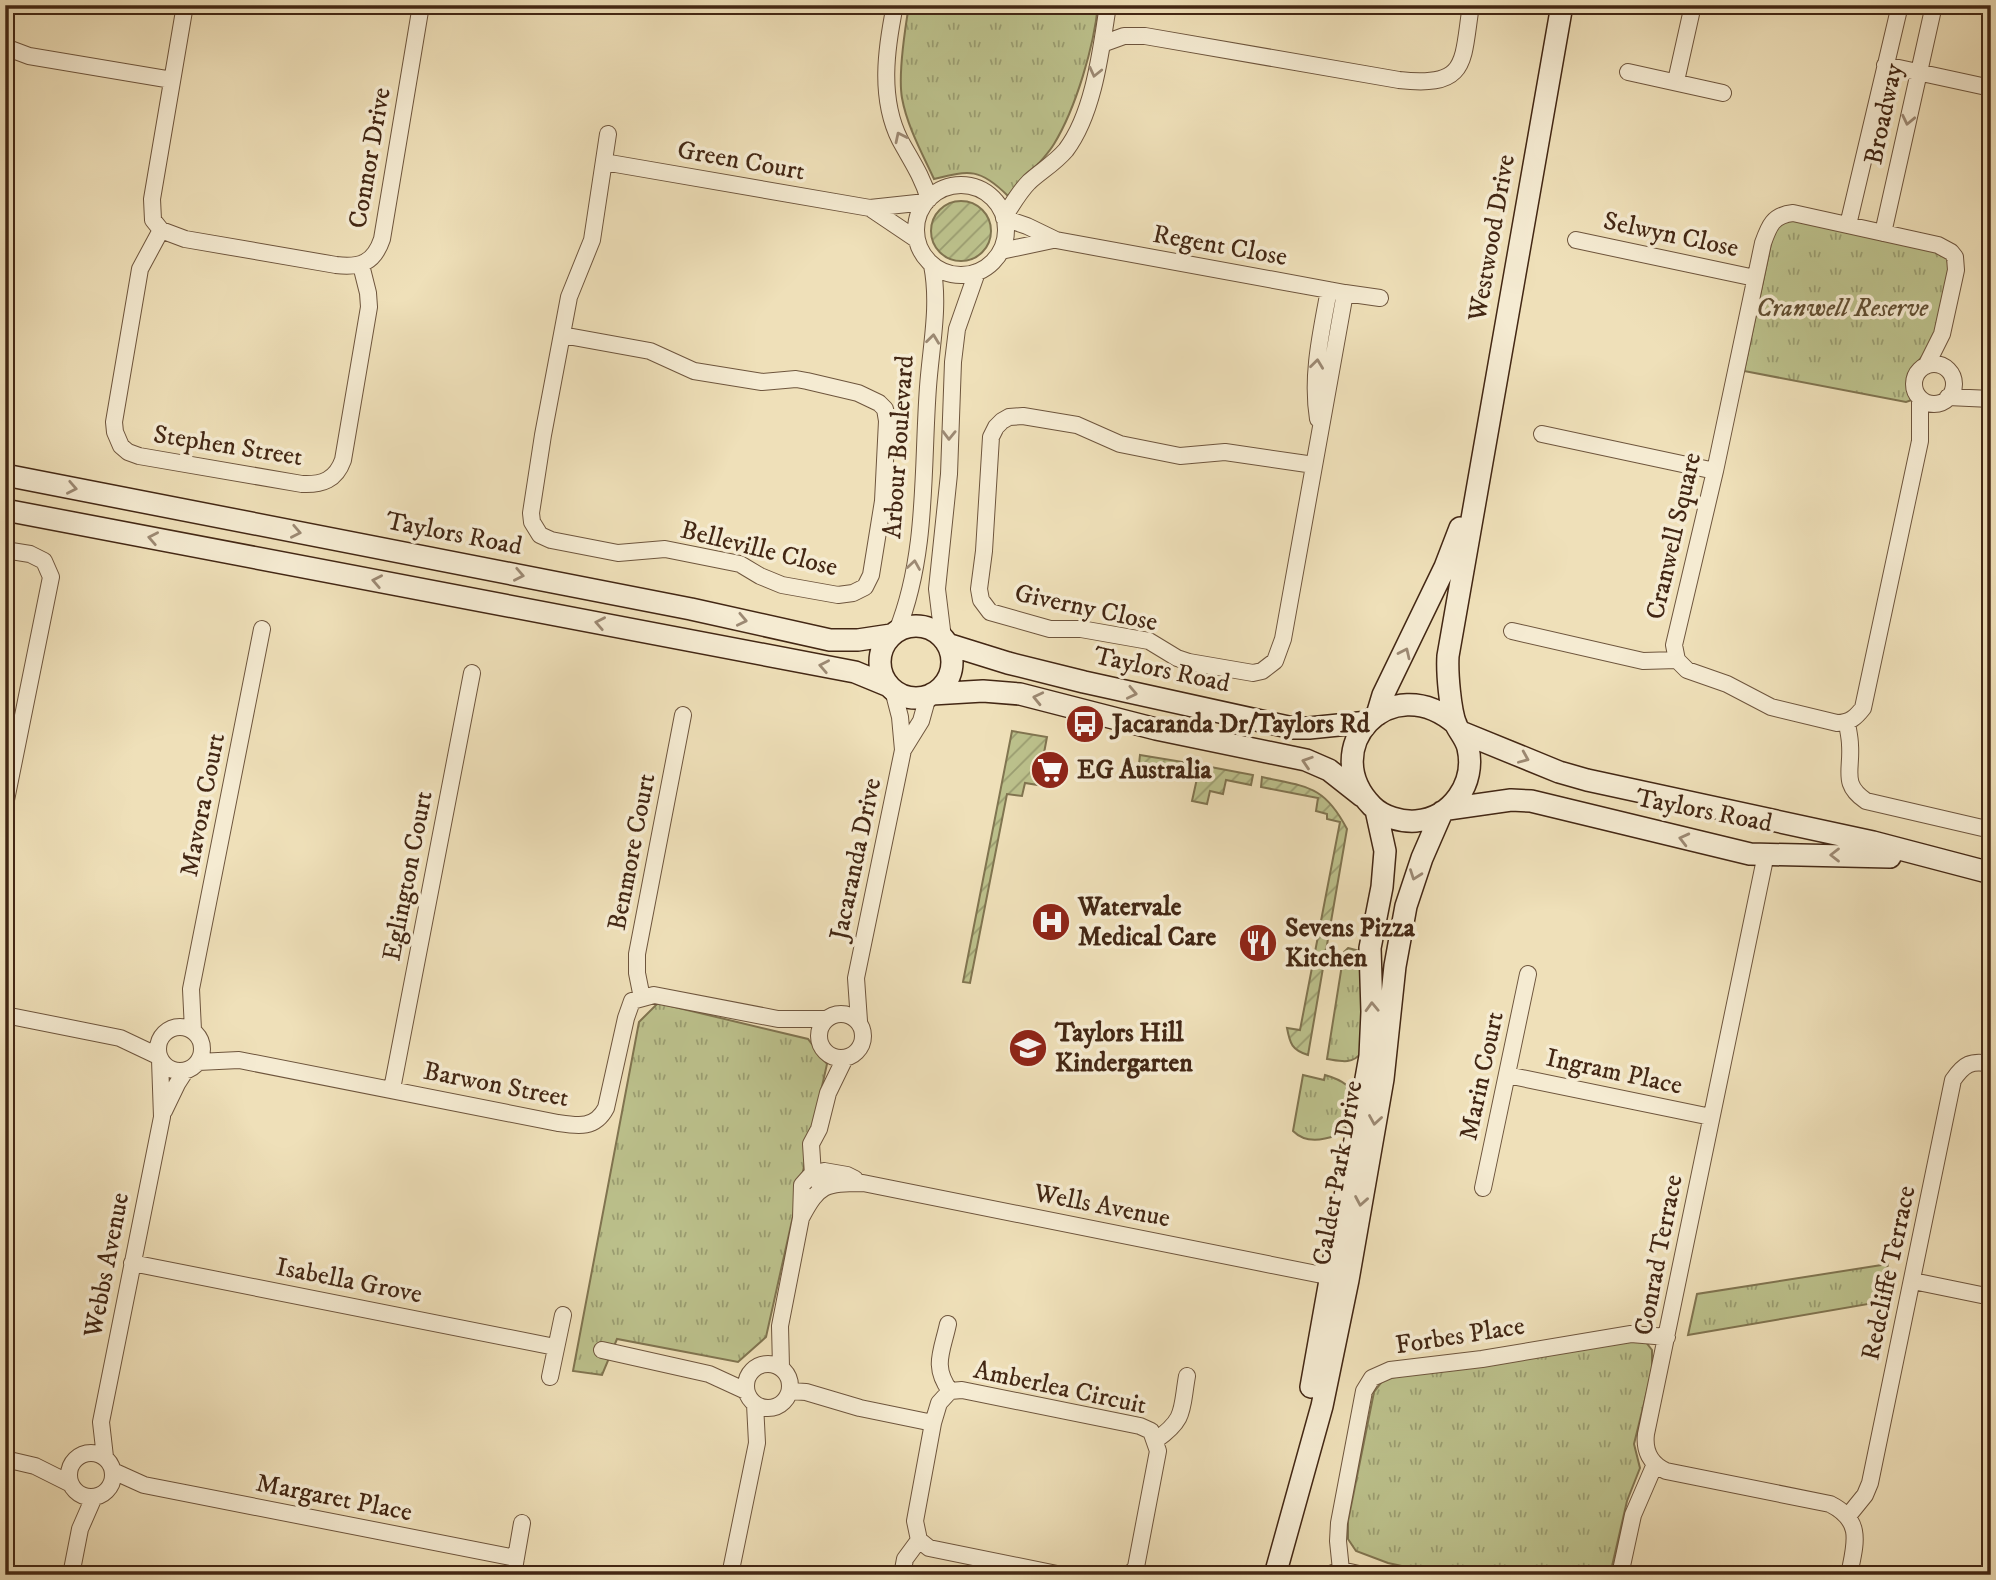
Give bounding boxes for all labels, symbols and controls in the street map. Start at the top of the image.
street label: Broadway [1857,60,1911,168]
one-way arrow [1089,66,1103,78]
street label: Connor Drive [341,85,399,231]
one-way arrow [1901,114,1916,126]
one-way arrow [895,132,909,144]
street label: Green Court [675,134,807,188]
street label: Westwood Drive [1461,152,1523,325]
street label: Selwyn Close [1600,205,1742,265]
street label: Regent Close [1150,218,1290,274]
park label: Cranwell Reserve [1756,292,1929,325]
one-way arrow [925,333,940,345]
street label: Arbour Boulevard [876,354,922,540]
one-way arrow [1309,359,1324,370]
street label: Stephen Street [151,418,305,474]
one-way arrow [942,430,957,441]
street label: Cranwell Square [1639,449,1709,623]
one-way arrow [66,480,78,495]
street label: Taylors Road [383,505,525,563]
street label: Belleville Close [677,514,841,584]
one-way arrow [289,523,301,538]
one-way arrow [147,531,159,546]
one-way arrow [906,559,921,571]
one-way arrow [513,567,525,582]
one-way arrow [371,574,383,589]
street label: Giverny Close [1012,577,1160,639]
one-way arrow [736,611,748,626]
one-way arrow [594,617,606,632]
street label: Taylors Road [1091,639,1233,701]
one-way arrow [1396,648,1410,660]
one-way arrow [818,659,830,674]
one-way arrow [1126,684,1138,699]
one-way arrow [1032,691,1044,706]
bus stop icon: Jacaranda Dr/Taylors Rd [1064,703,1106,745]
place label: Jacaranda Dr/Taylors Rd [1109,708,1371,741]
street label: Mavora Court [173,730,233,880]
supermarket icon: EG Australia [1029,749,1071,791]
one-way arrow [1518,749,1530,763]
place label: EG Australia [1077,754,1213,787]
one-way arrow [1301,756,1313,770]
street label: Benmore Court [601,771,663,933]
street label: Jacaranda Drive [822,775,889,945]
street label: Taylors Road [1633,782,1775,840]
street label: Eglington Court [375,788,441,964]
one-way arrow [1678,833,1690,847]
one-way arrow [1829,847,1840,863]
one-way arrow [1410,868,1424,880]
place label: Watervale Medical Care [1077,891,1216,954]
hospital icon: Watervale Medical Care [1030,901,1072,943]
place label: Sevens Pizza Kitchen [1285,912,1416,975]
restaurant icon: Sevens Pizza Kitchen [1237,922,1279,964]
one-way arrow [1364,1001,1379,1012]
street label: Marin Court [1452,1009,1512,1143]
place label: Taylors Hill Kindergarten [1054,1017,1193,1080]
school or university icon: Taylors Hill Kindergarten [1007,1027,1049,1069]
street label: Ingram Place [1543,1041,1685,1103]
street label: Barwon Street [421,1055,571,1115]
street label: Calder Park Drive [1305,1078,1371,1268]
one-way arrow [1368,1114,1383,1126]
street label: Conrad Terrace [1627,1172,1691,1338]
street label: Wells Avenue [1030,1176,1173,1235]
street label: Redcliffe Terrace [1854,1183,1924,1363]
street label: Webbs Avenue [77,1190,137,1341]
one-way arrow [1355,1195,1370,1207]
street label: Isabella Grove [273,1251,425,1311]
street label: Forbes Place [1393,1310,1527,1362]
street label: Amberlea Circuit [971,1354,1149,1422]
street label: Margaret Place [253,1467,415,1529]

